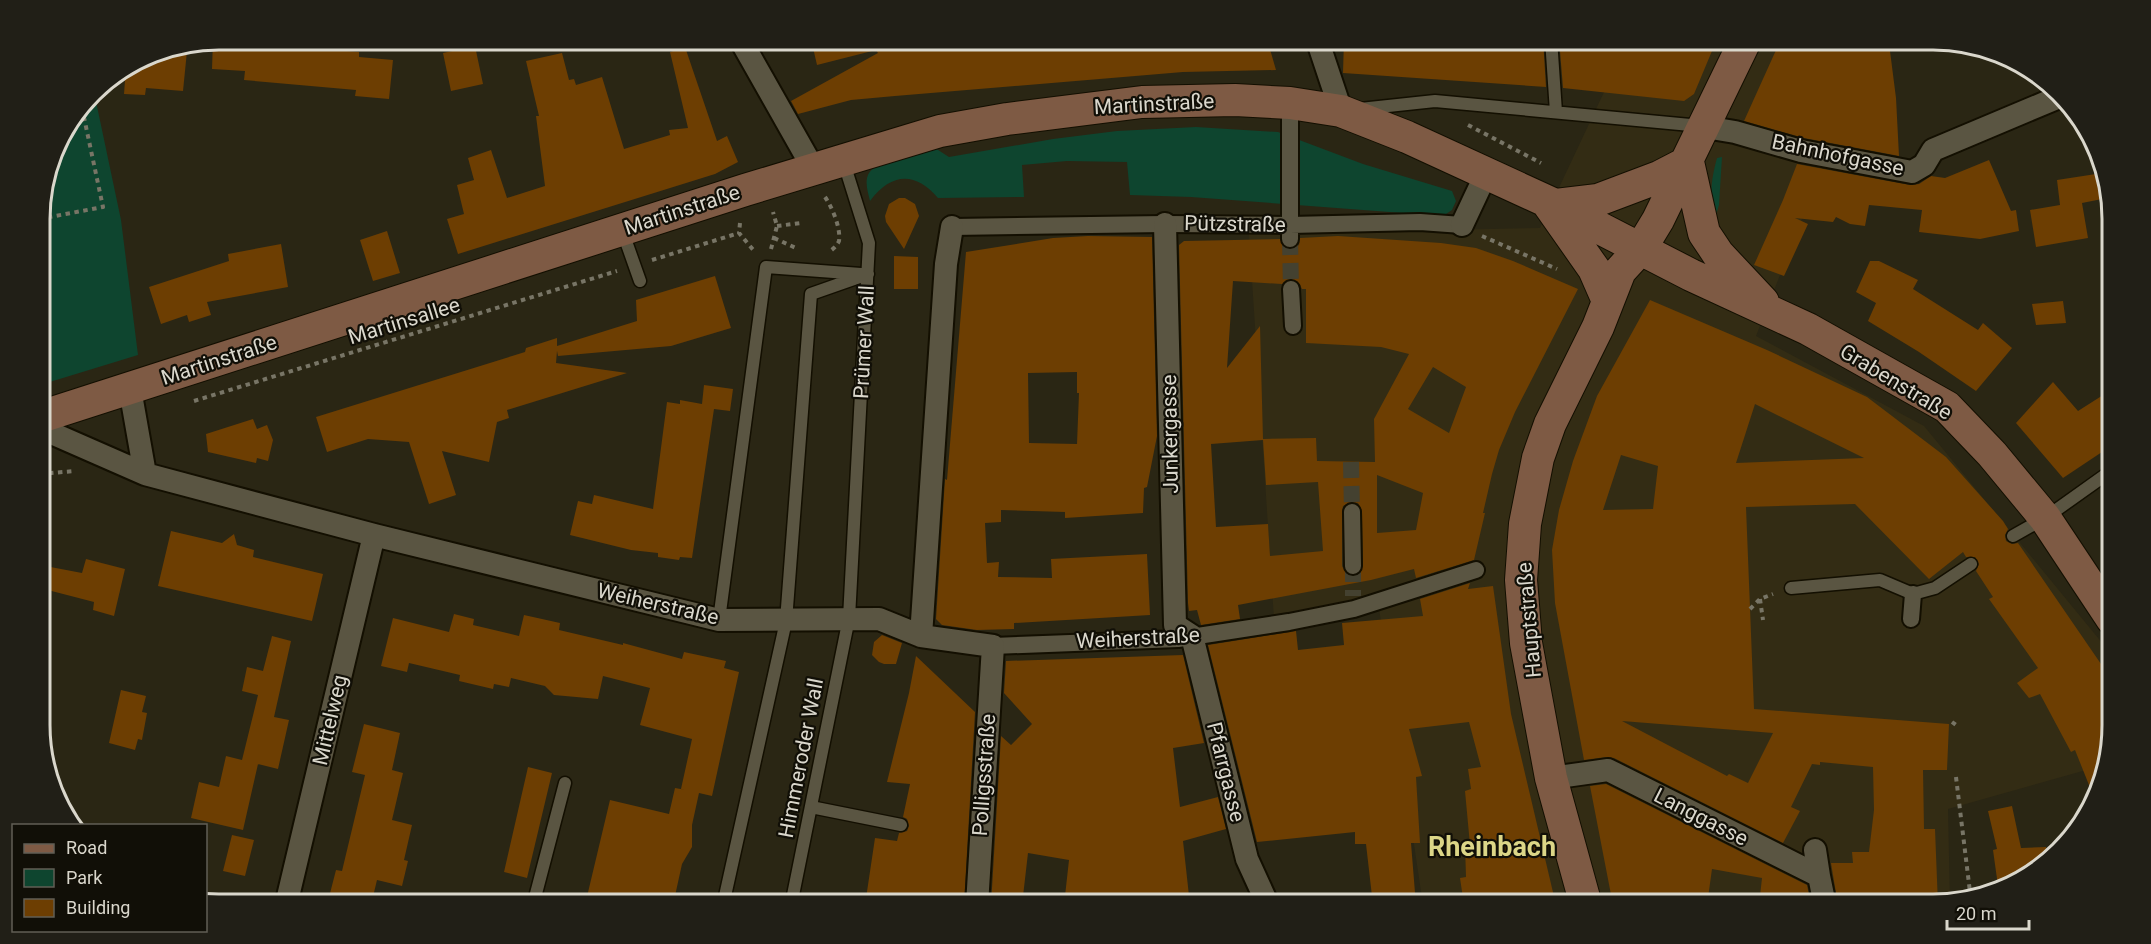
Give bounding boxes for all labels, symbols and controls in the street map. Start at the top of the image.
street label: Martinstraße [1093,89,1215,119]
street label: Bahnhofgasse [1770,129,1906,181]
street label: Martinstraße [621,180,743,240]
street label: Pützstraße [1184,211,1286,237]
street label: Prümer Wall [849,285,879,399]
street label: Martinsallee [345,293,463,349]
street label: Martinstraße [158,330,280,390]
street label: Grabenstraße [1836,339,1956,425]
street label: Junkergasse [1157,374,1183,494]
street label: Hauptstraße [1512,561,1546,679]
street label: Weiherstraße [595,578,721,630]
street label: Weiherstraße [1076,623,1200,653]
street label: Mittelweg [308,672,352,768]
street label: Himmeroder Wall [774,676,828,840]
street label: Polligsstraße [968,713,1000,837]
street label: Pfarrgasse [1202,720,1250,824]
street label: Langgasse [1650,783,1752,851]
legend [12,824,207,932]
district label: Rheinbach [1428,831,1556,863]
text: Road [66,837,107,858]
text: Park [66,867,103,888]
scale bar [1947,893,2030,931]
text: Building [66,897,130,918]
text: 20 m [1956,903,1996,924]

